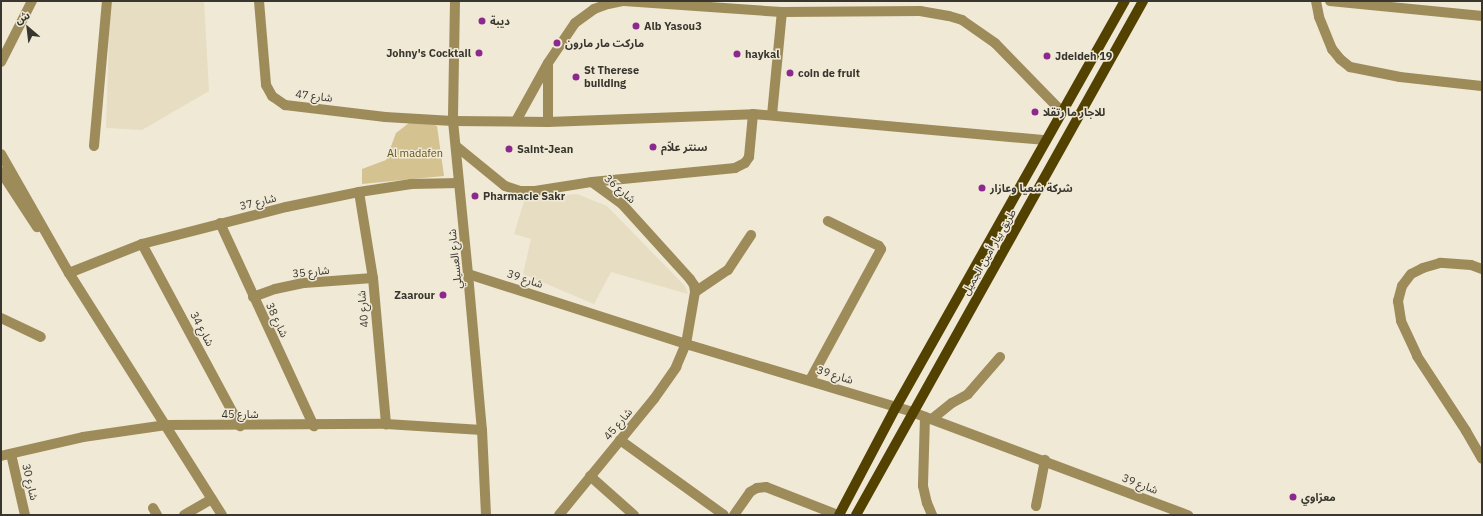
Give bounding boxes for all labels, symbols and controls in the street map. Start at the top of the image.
north arrow [8,8,48,48]
text: ش [12,8,32,27]
place label: ديبة [490,14,510,28]
marker: ديبة [477,16,487,26]
place label: Alb Yasou3 [644,19,702,33]
marker: Alb Yasou3 [631,21,641,31]
place label: ماركت مار مارون [565,36,644,50]
marker: ماركت مار مارون [552,38,562,48]
place label: Johny's Cocktail [386,46,471,60]
place label: haykal [745,47,780,61]
marker: Johny's Cocktail [474,48,484,58]
marker: haykal [732,49,742,59]
place label: Jdeideh 19 [1055,49,1112,63]
marker: Jdeideh 19 [1042,51,1052,61]
place label: St Therese building [584,64,639,90]
place label: coin de fruit [798,66,860,80]
marker: coin de fruit [785,68,795,78]
marker: St Therese building [571,72,581,82]
street label: شارع 47 [295,87,333,105]
place label: للاجار ما رتقلا [1043,105,1105,119]
marker: للاجار ما رتقلا [1030,107,1040,117]
place label: سنتر علاّم [661,140,707,154]
place label: Saint-Jean [517,142,573,156]
marker: سنتر علاّم [648,142,658,152]
marker: Saint-Jean [504,144,514,154]
park label: Al madafen [387,146,443,160]
street label: شارع 36 [602,172,638,206]
place label: شركة شعيا وعازار [990,181,1073,195]
marker: شركة شعيا وعازار [977,183,987,193]
place label: Pharmacie Sakr [483,189,565,203]
street label: شارع 37 [238,191,278,213]
marker: Pharmacie Sakr [470,191,480,201]
street label: طريق بيار أمين الجميل [959,207,1019,297]
street label: شارع العسيلي [445,228,465,290]
street label: شارع 35 [292,263,330,281]
street label: شارع 39 [505,267,545,291]
place label: Zaarour [394,288,435,302]
street label: شارع 40 [355,290,371,328]
marker: Zaarour [438,290,448,300]
street label: شارع 38 [263,300,291,340]
street label: شارع 34 [187,309,217,349]
street label: شارع 39 [815,363,855,387]
street label: شارع 45 [601,405,635,443]
street label: شارع 45 [221,407,259,421]
street label: شارع 30 [19,462,41,502]
street label: شارع 39 [1120,471,1160,497]
place label: معرّاوي [1301,490,1336,504]
marker: معرّاوي [1288,492,1298,502]

